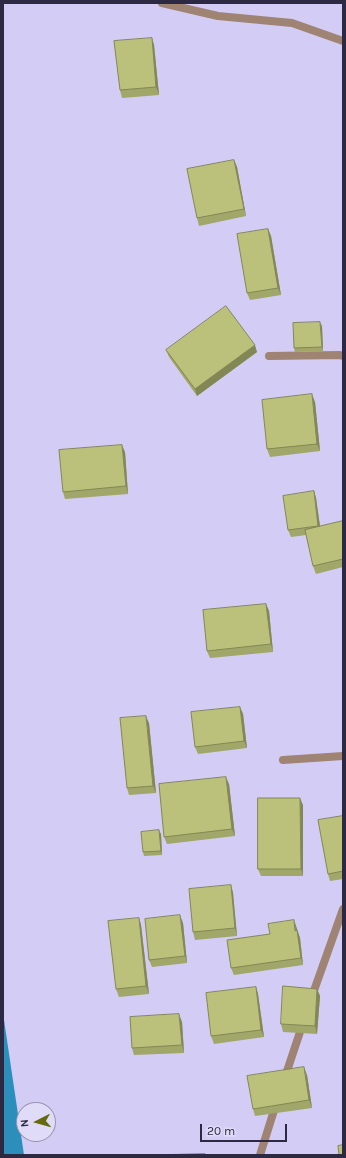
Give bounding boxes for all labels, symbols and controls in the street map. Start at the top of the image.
north arrow [16,1102,56,1142]
scale bar [202,1116,289,1142]
text: N [18,1119,31,1128]
text: 20 m [207,1124,235,1138]

